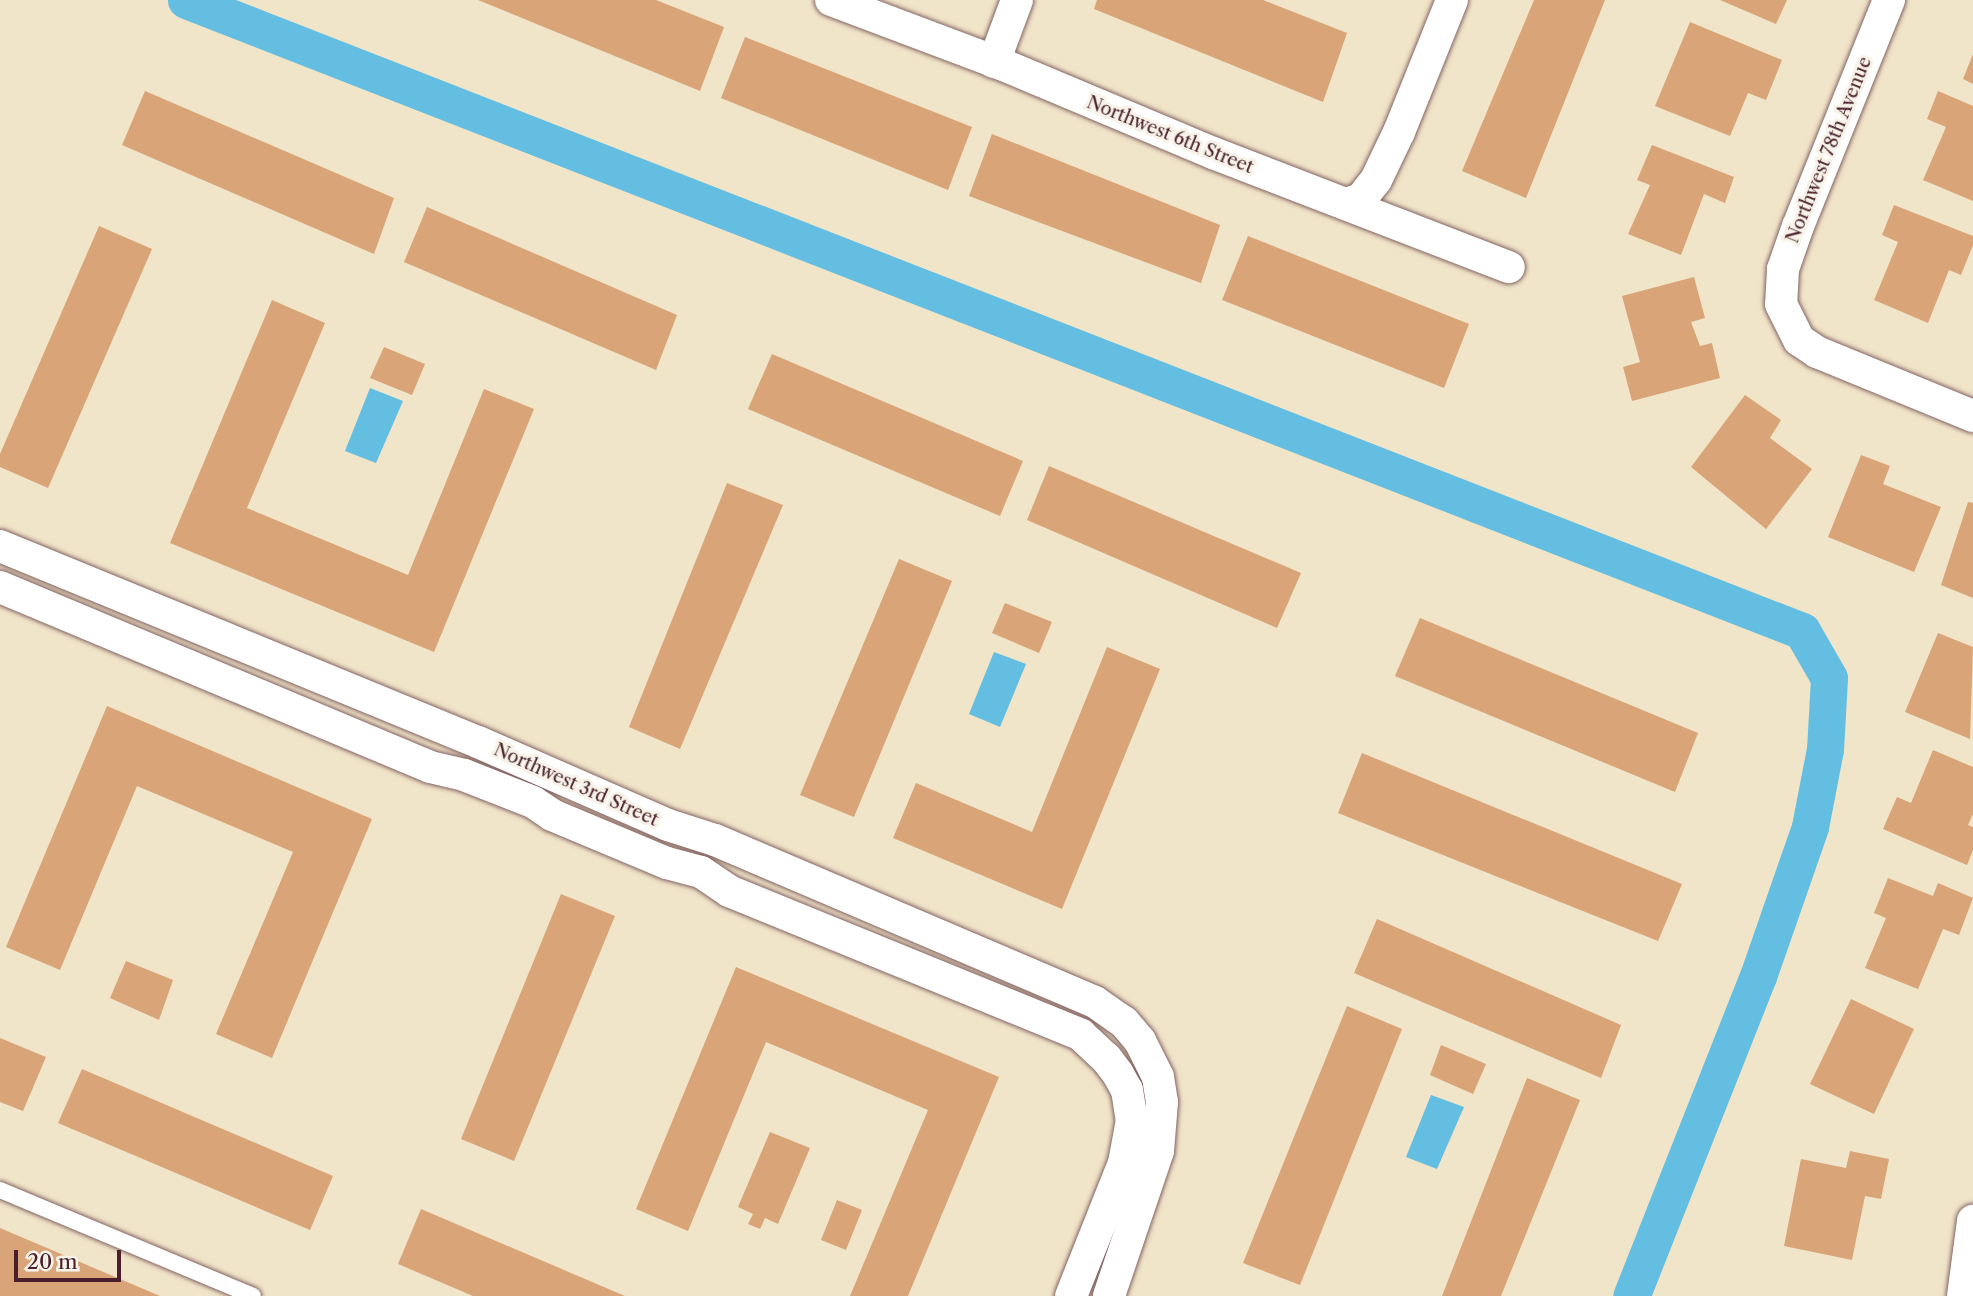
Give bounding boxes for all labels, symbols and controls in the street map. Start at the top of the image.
street label: Northwest 78th Avenue [1782,53,1876,247]
street label: Northwest 6th Street [1084,92,1256,178]
street label: Northwest 3rd Street [490,739,662,831]
scale bar [18,1236,124,1280]
text: 20 m [27,1249,78,1274]

